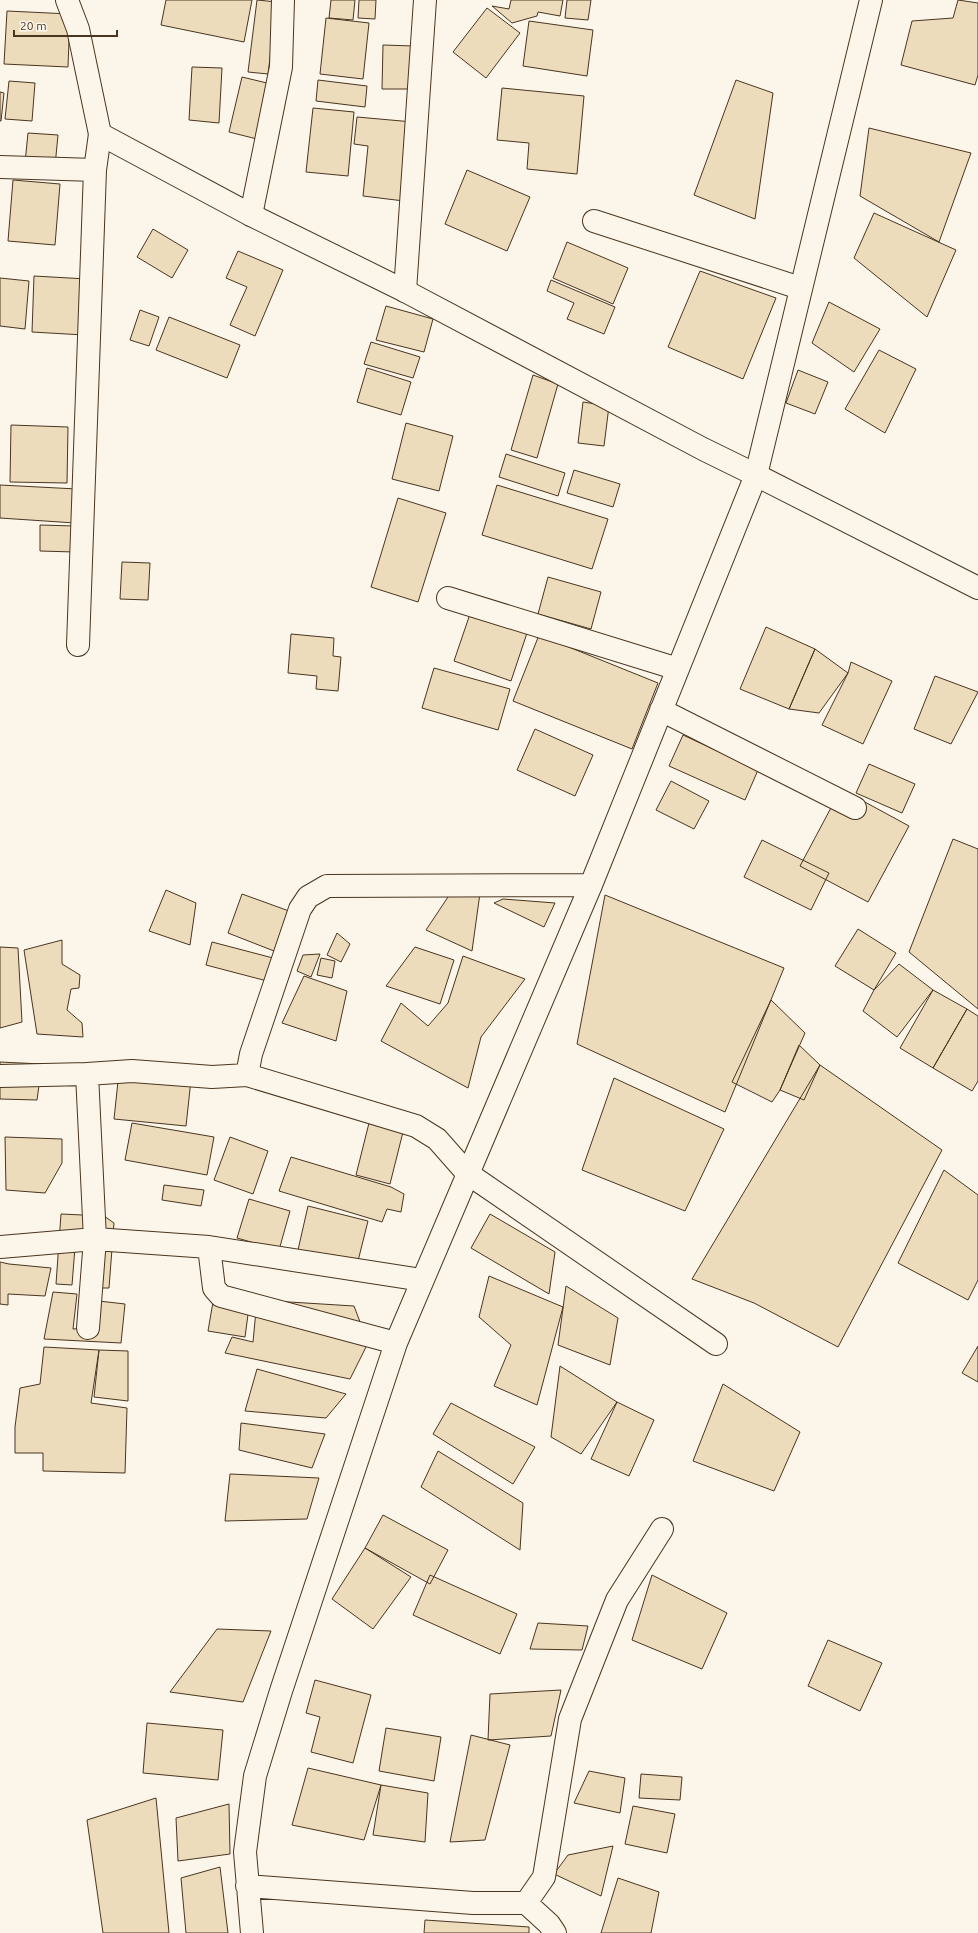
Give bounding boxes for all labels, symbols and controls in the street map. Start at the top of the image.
scale bar [14,12,117,38]
text: 20 m [20,19,47,32]

